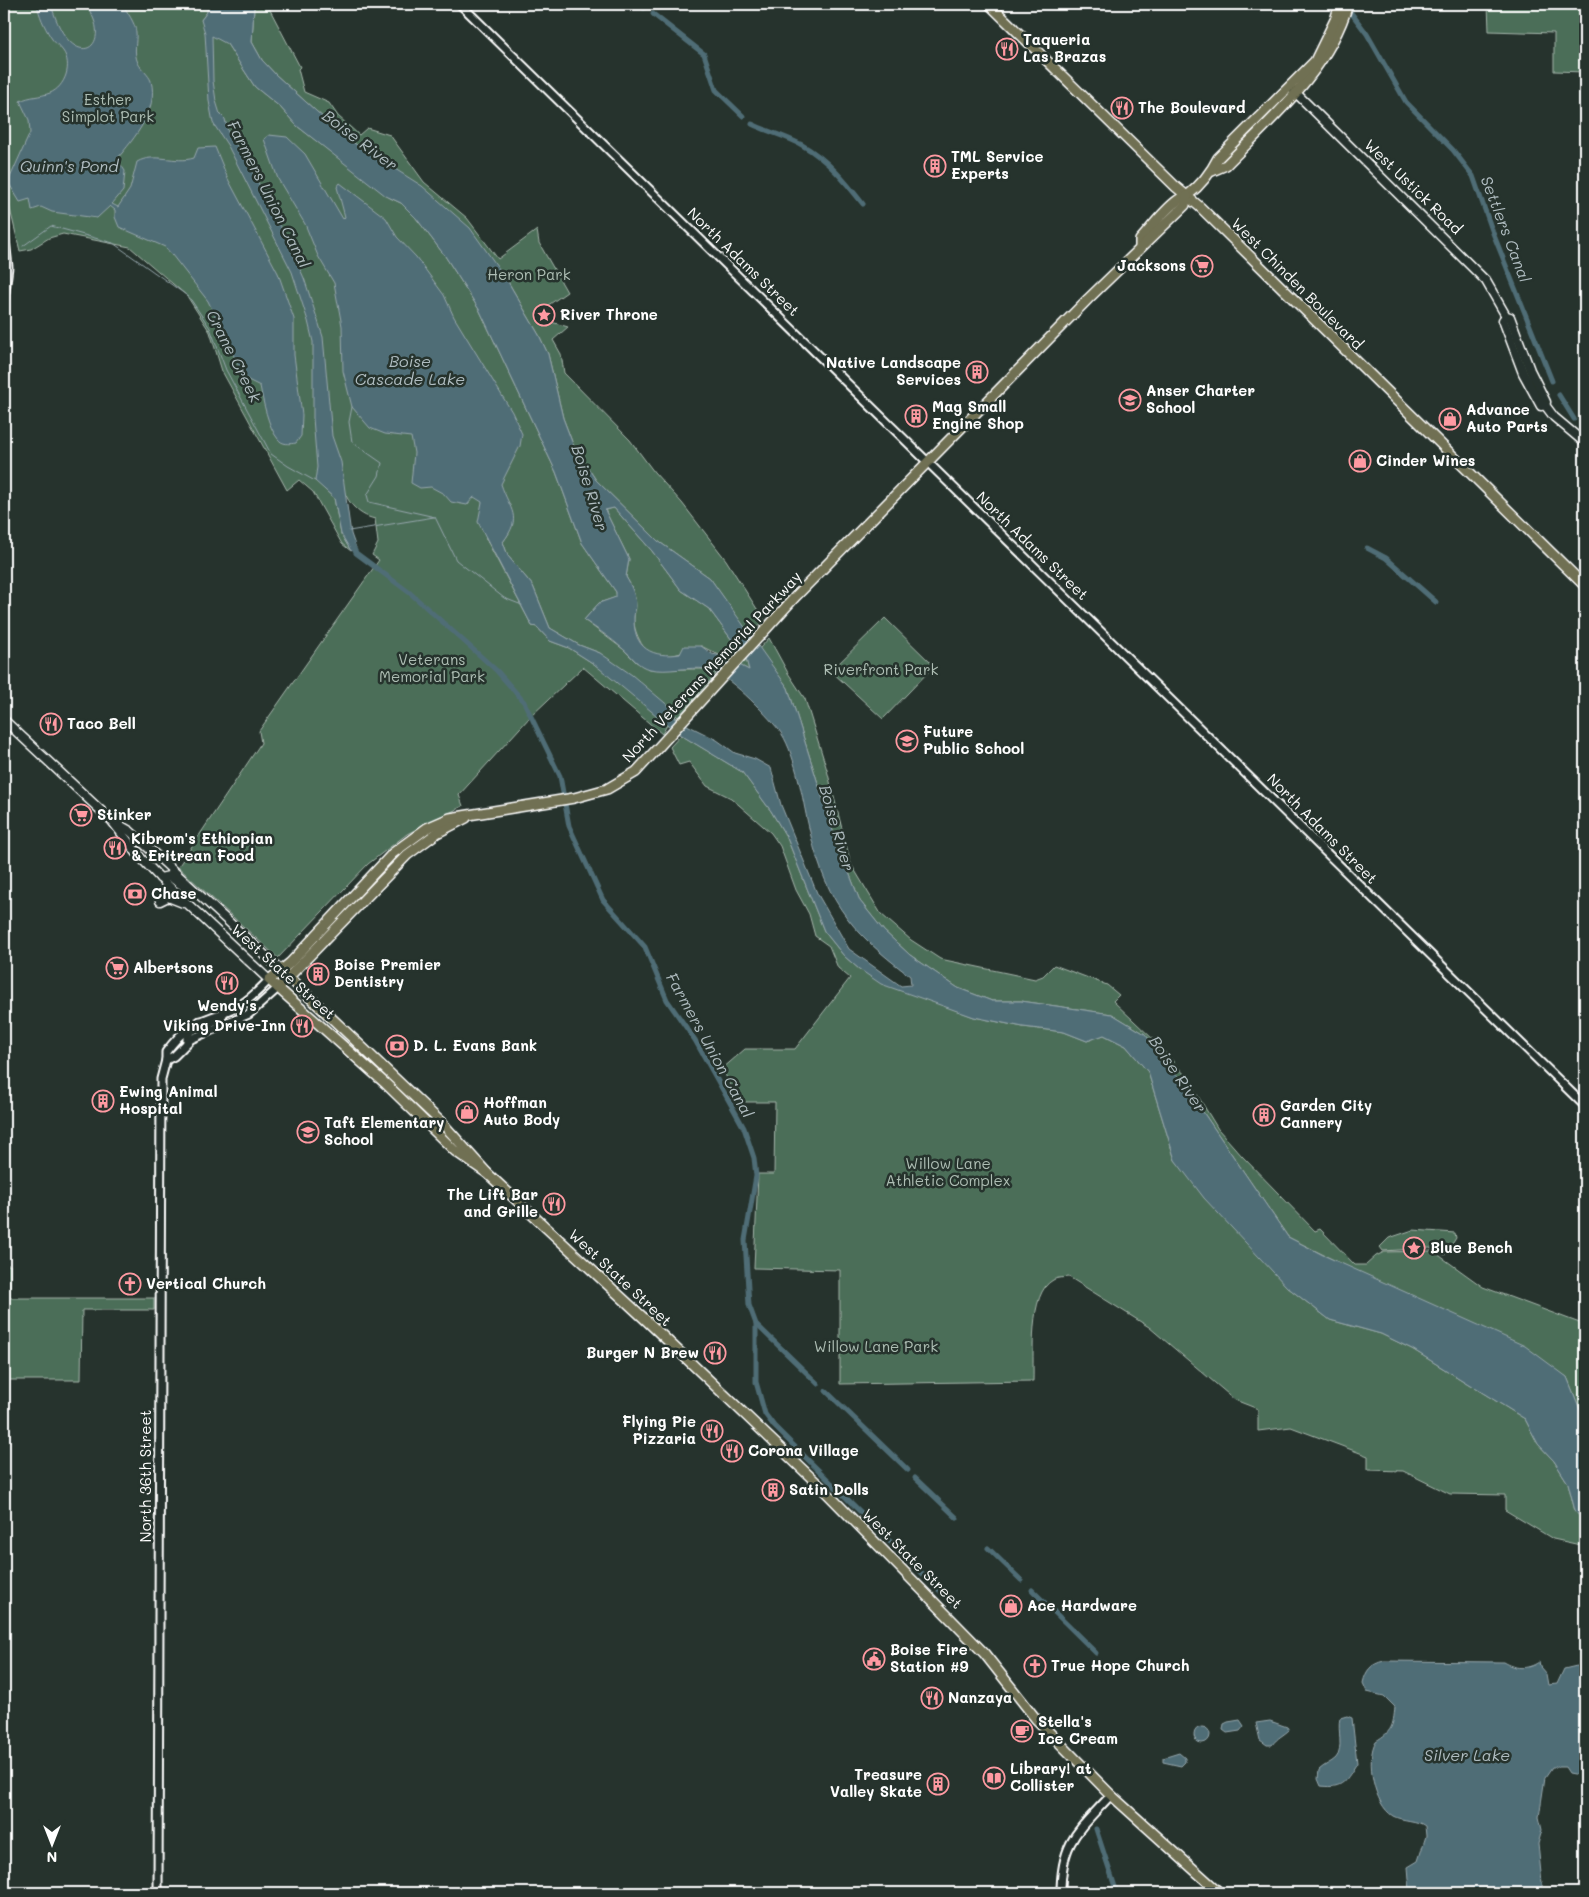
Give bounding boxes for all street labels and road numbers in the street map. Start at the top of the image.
street label: West Ustick Road [1360,134,1467,238]
street label: North Adams Street [683,203,804,320]
street label: West Chinden Boulevard [1227,213,1368,354]
street label: North Adams Street [972,487,1093,604]
street label: North Veterans Memorial Parkway [617,566,805,766]
street label: North Adams Street [1263,769,1382,888]
street label: West State Street [227,919,340,1024]
street label: West State Street [565,1224,676,1330]
street label: North 36th Street [135,1410,155,1542]
street label: West State Street [858,1504,967,1613]

